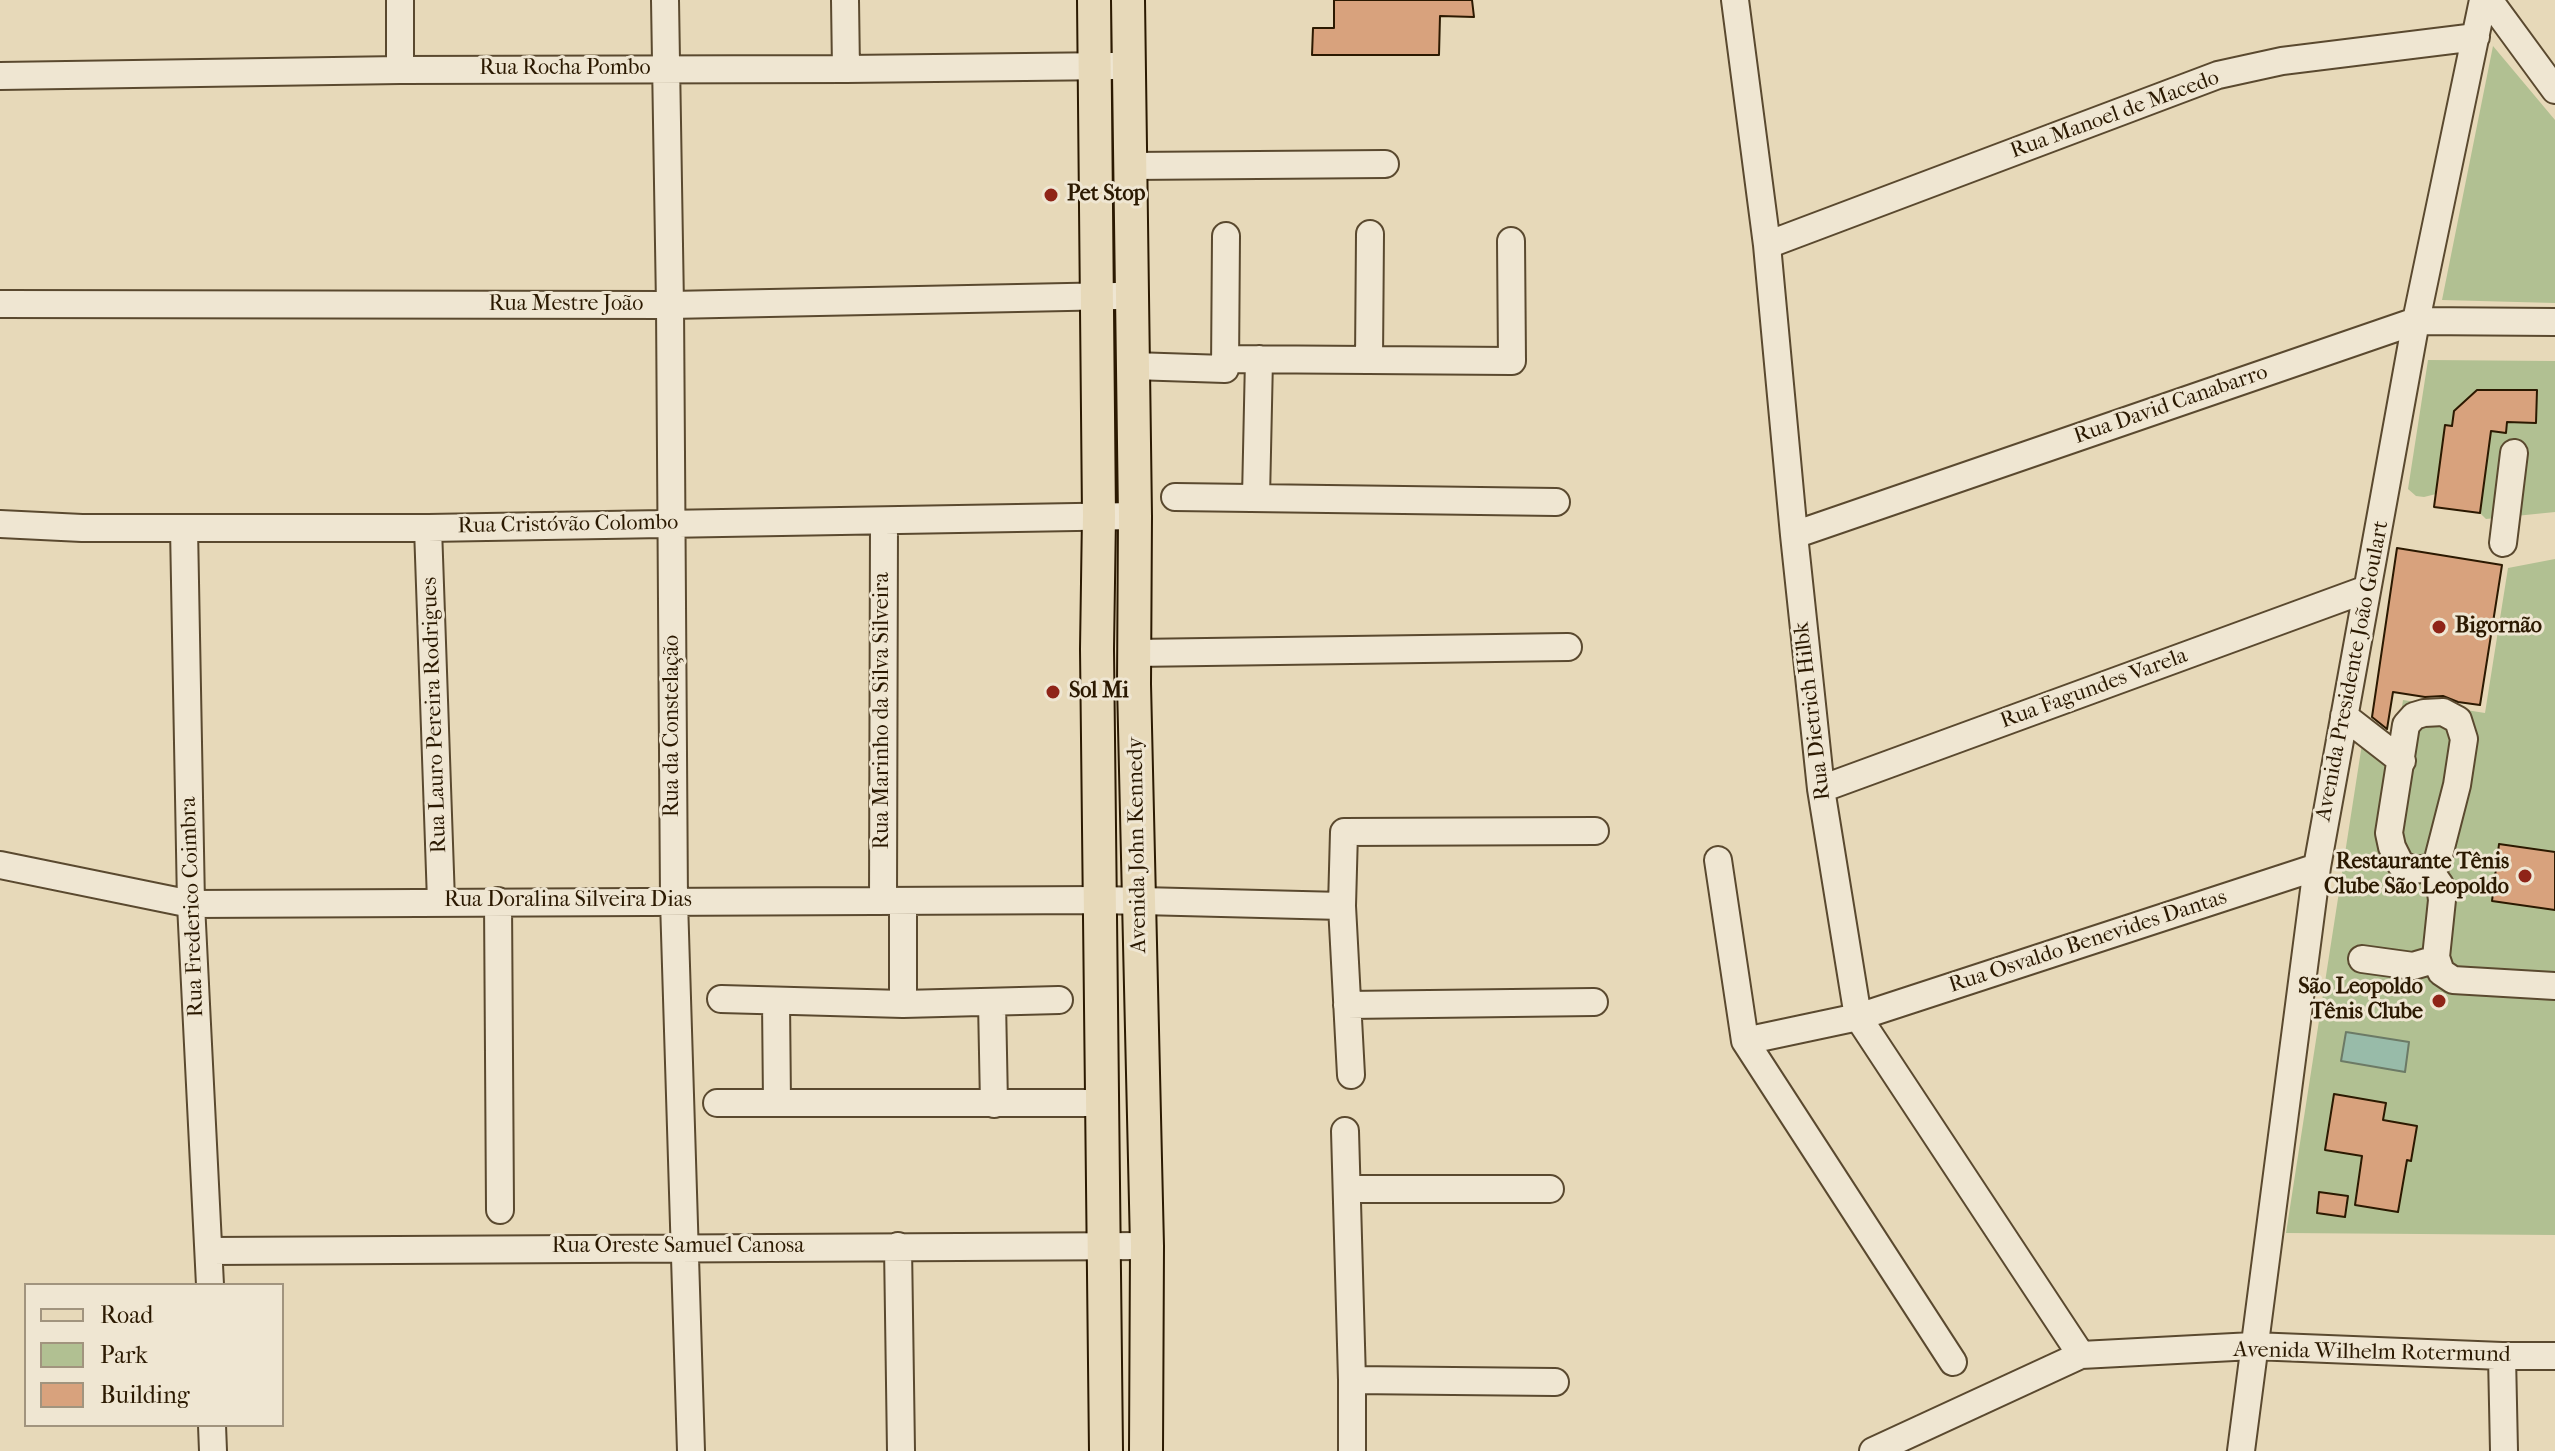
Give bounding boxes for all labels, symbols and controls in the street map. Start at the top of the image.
street label: Rua Rocha Pombo [479,56,651,82]
street label: Rua Manoel de Macedo [2007,65,2223,165]
place label: Pet Stop [1067,182,1146,208]
marker: Pet Stop [1042,186,1060,204]
street label: Rua Mestre João [489,292,643,318]
street label: Rua David Canabarro [2071,359,2271,451]
street label: Rua Cristóvão Colombo [457,510,679,540]
street label: Avenida Presidente João Goulart [2311,518,2395,824]
street label: Rua Marinho da Silva Silveira [870,572,896,850]
street label: Rua Lauro Pereira Rodrigues [417,576,453,854]
place label: Bigornão [2455,614,2542,640]
marker: Bigornão [2430,618,2448,636]
street label: Rua Dietrich Hilbk [1789,620,1837,802]
street label: Rua da Constelação [660,635,686,817]
street label: Rua Fagundes Varela [1997,643,2191,735]
place label: Sol Mi [1069,679,1129,705]
marker: Sol Mi [1044,683,1062,701]
street label: Avenida John Kennedy [1123,737,1153,953]
street label: Rua Frederico Coimbra [176,796,210,1018]
place label: Restaurante Tênis Clube São Leopoldo [2324,850,2509,902]
marker: Restaurante Tênis Clube São Leopoldo [2516,867,2534,885]
street label: Rua Osvaldo Benevides Dantas [1946,885,2230,999]
street label: Rua Doralina Silveira Dias [444,888,692,914]
place label: São Leopoldo Tênis Clube [2298,975,2423,1026]
marker: São Leopoldo Tênis Clube [2430,992,2448,1010]
street label: Rua Oreste Samuel Canosa [552,1234,804,1260]
legend [24,1283,284,1427]
text: Road [100,1301,153,1329]
street label: Avenida Wilhelm Rotermund [2233,1337,2511,1369]
text: Park [100,1341,148,1369]
text: Building [100,1381,190,1409]

